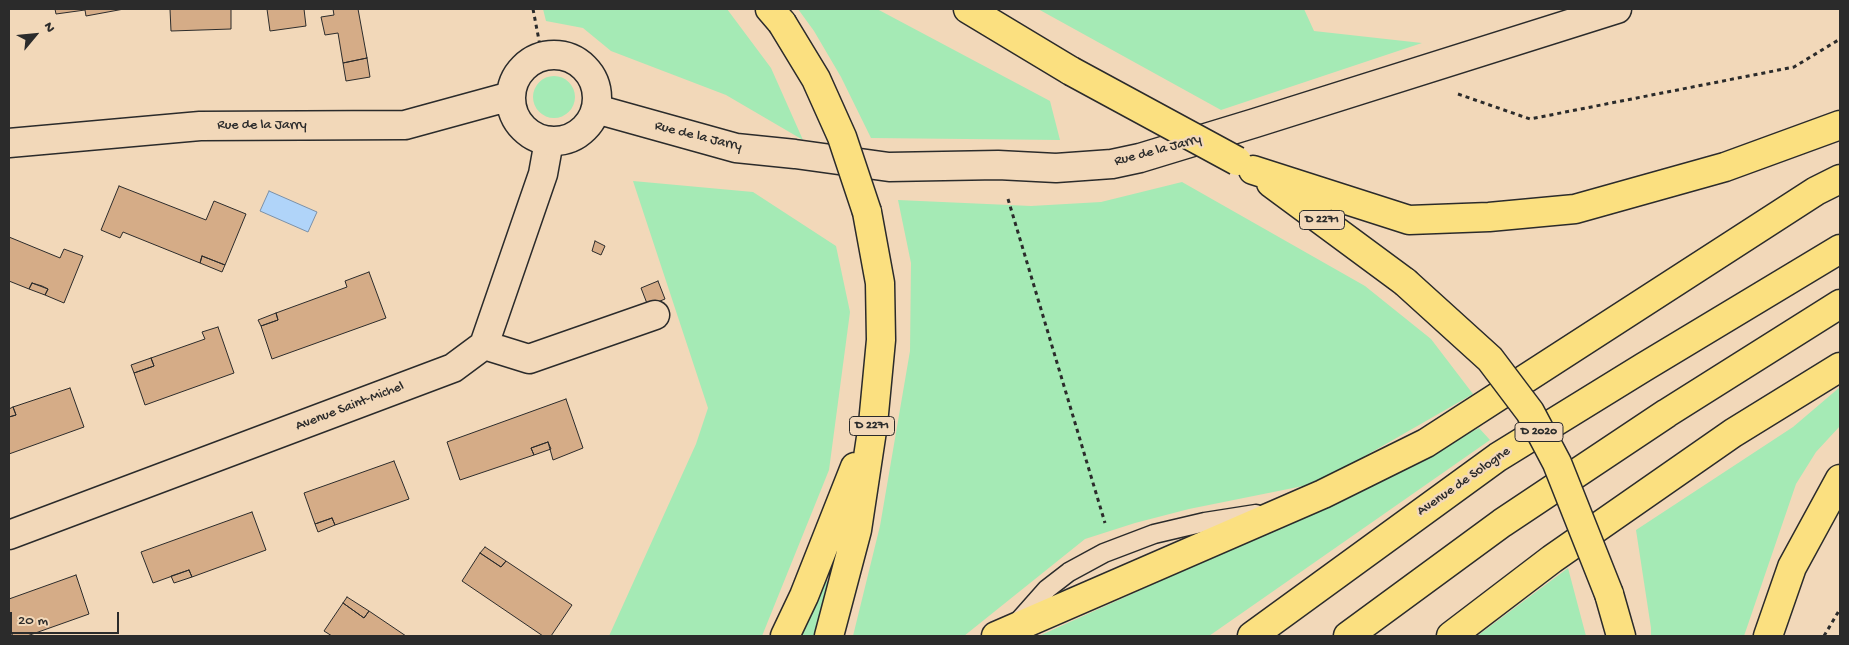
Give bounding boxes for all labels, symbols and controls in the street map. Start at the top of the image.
north arrow [10,10,60,60]
text: N [39,20,58,36]
street label: Rue de la Jarry [217,118,307,134]
street label: Rue de la Jarry [653,118,743,156]
street label: Rue de la Jarry [1113,131,1203,171]
road number: D 2271 [1300,210,1344,230]
street label: Avenue Saint-Michel [293,379,407,435]
road number: D 2271 [850,416,894,436]
road number: D 2020 [1515,422,1563,442]
street label: Avenue de Sologne [1414,444,1514,520]
scale bar [12,602,121,634]
text: 20 m [18,612,48,630]

